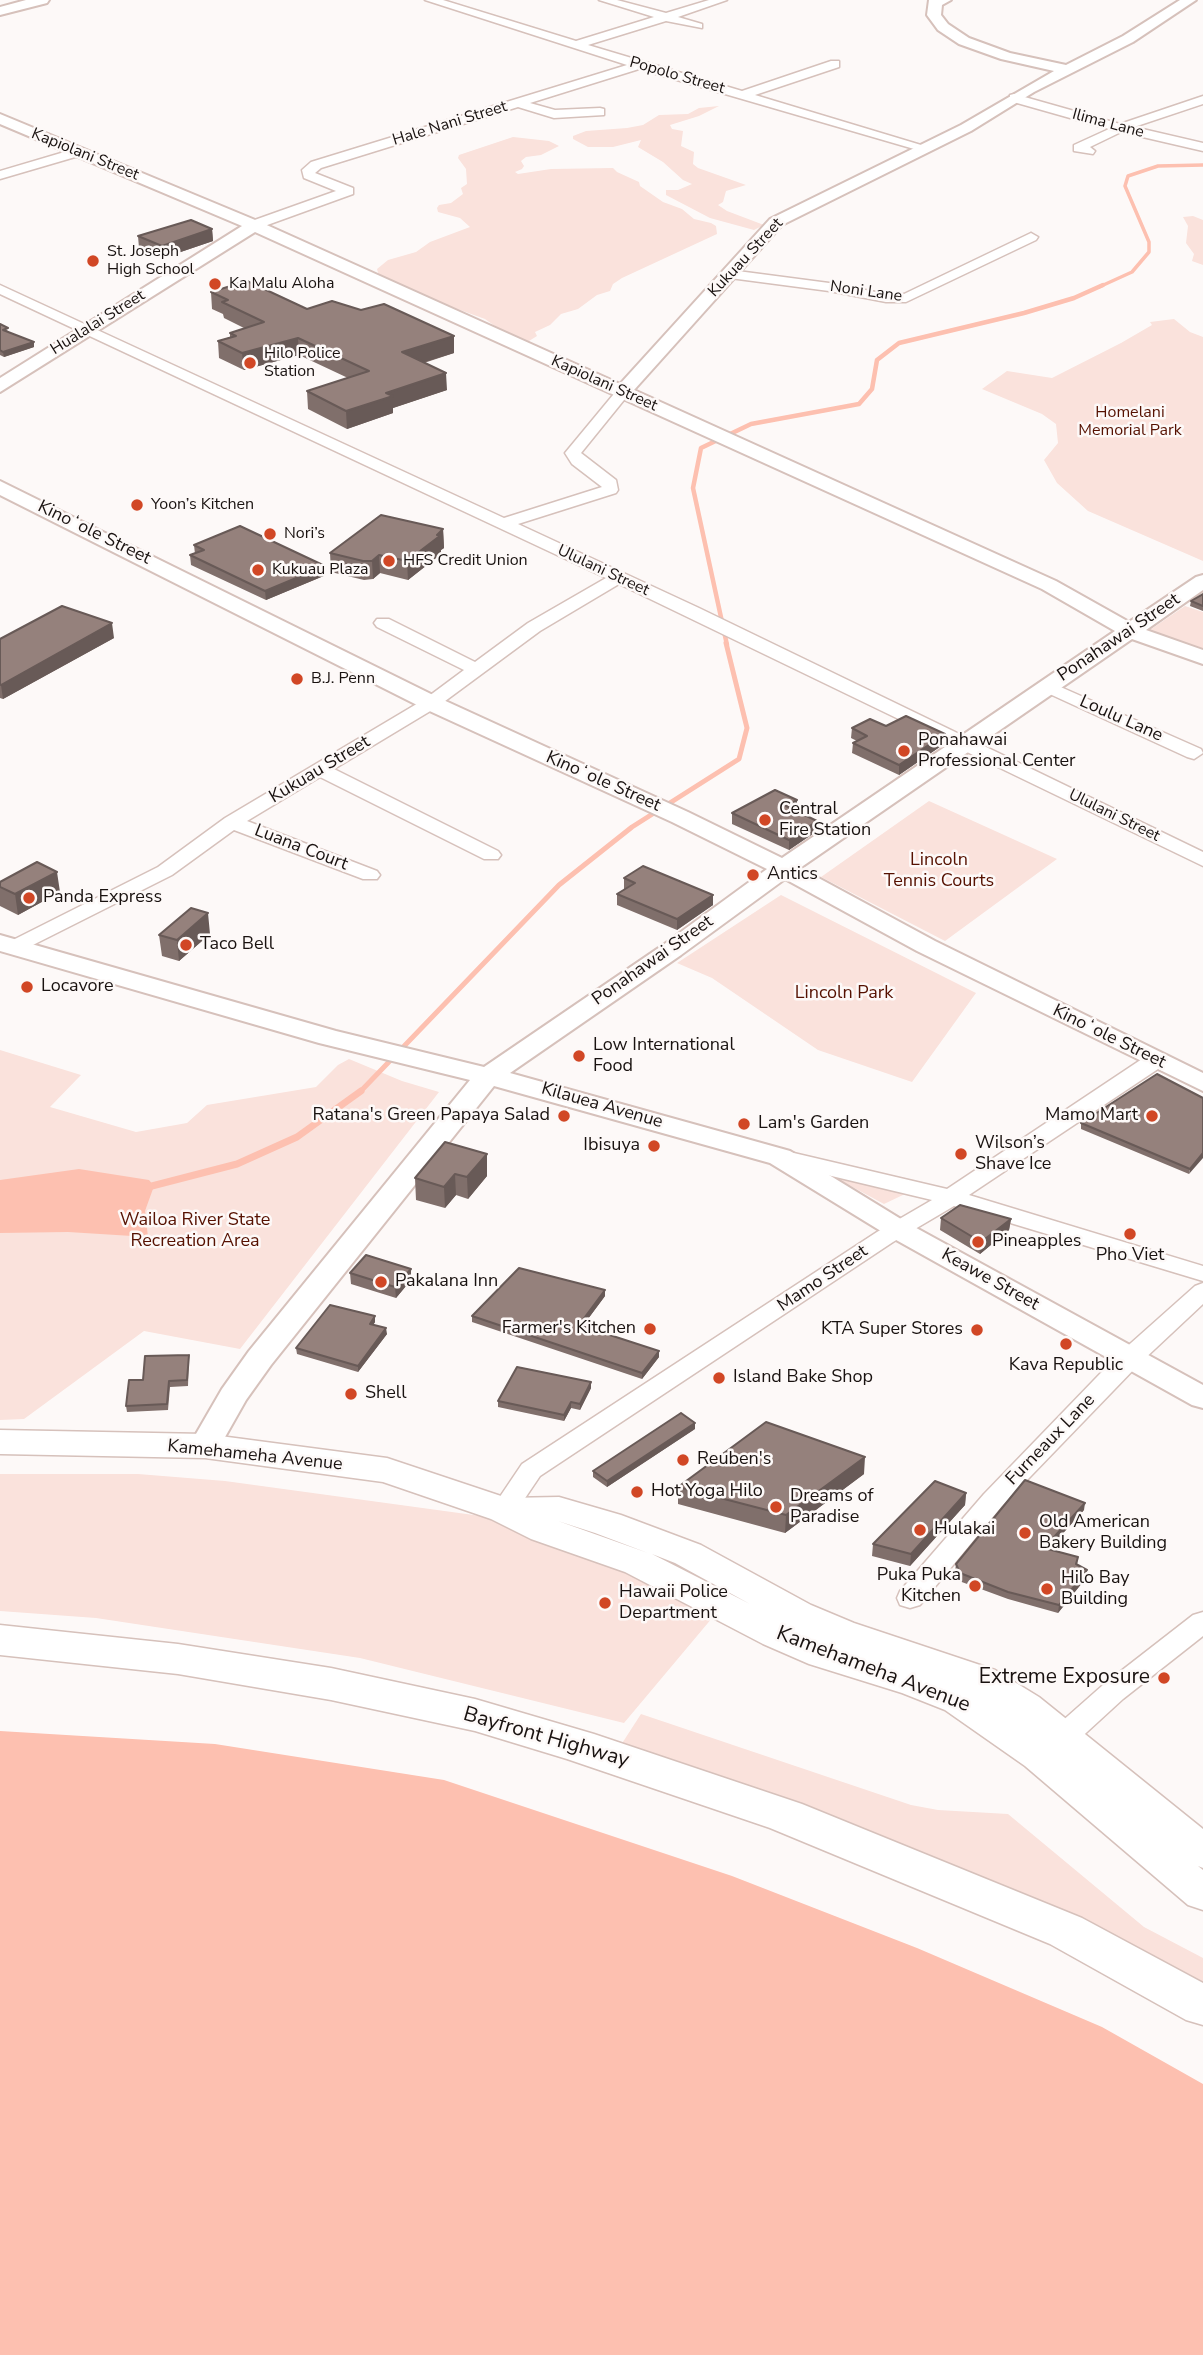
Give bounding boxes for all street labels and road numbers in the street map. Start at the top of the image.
street label: Popolo Street [627,53,727,99]
street label: Hale Nani Street [390,97,510,151]
street label: Ilima Lane [1070,105,1146,143]
street label: Kapiolani Street [28,125,142,185]
street label: Kukuau Street [705,215,787,301]
street label: Noni Lane [829,277,903,307]
street label: Hualalai Street [47,286,149,360]
street label: Kapiolani Street [548,352,660,416]
street label: Kinoʻole Street [34,496,154,570]
street label: Ululani Street [554,541,652,601]
street label: Ponahawai Street [1054,589,1184,687]
street label: Loulu Lane [1076,691,1166,747]
street label: Kukuau Street [266,731,374,809]
street label: Kinoʻole Street [542,747,664,817]
street label: Ululani Street [1065,786,1163,846]
street label: Luana Court [251,820,351,876]
street label: Ponahawai Street [588,911,718,1011]
street label: Kinoʻole Street [1049,1000,1169,1074]
street label: Kilauea Avenue [539,1078,665,1134]
street label: Mamo Street [774,1241,872,1317]
street label: Keawe Street [937,1244,1043,1316]
street label: Furneaux Lane [1002,1390,1100,1490]
street label: Kamehameha Avenue [166,1436,344,1476]
street label: Kamehameha Avenue [773,1621,973,1719]
street label: Bayfront Highway [460,1702,632,1774]

